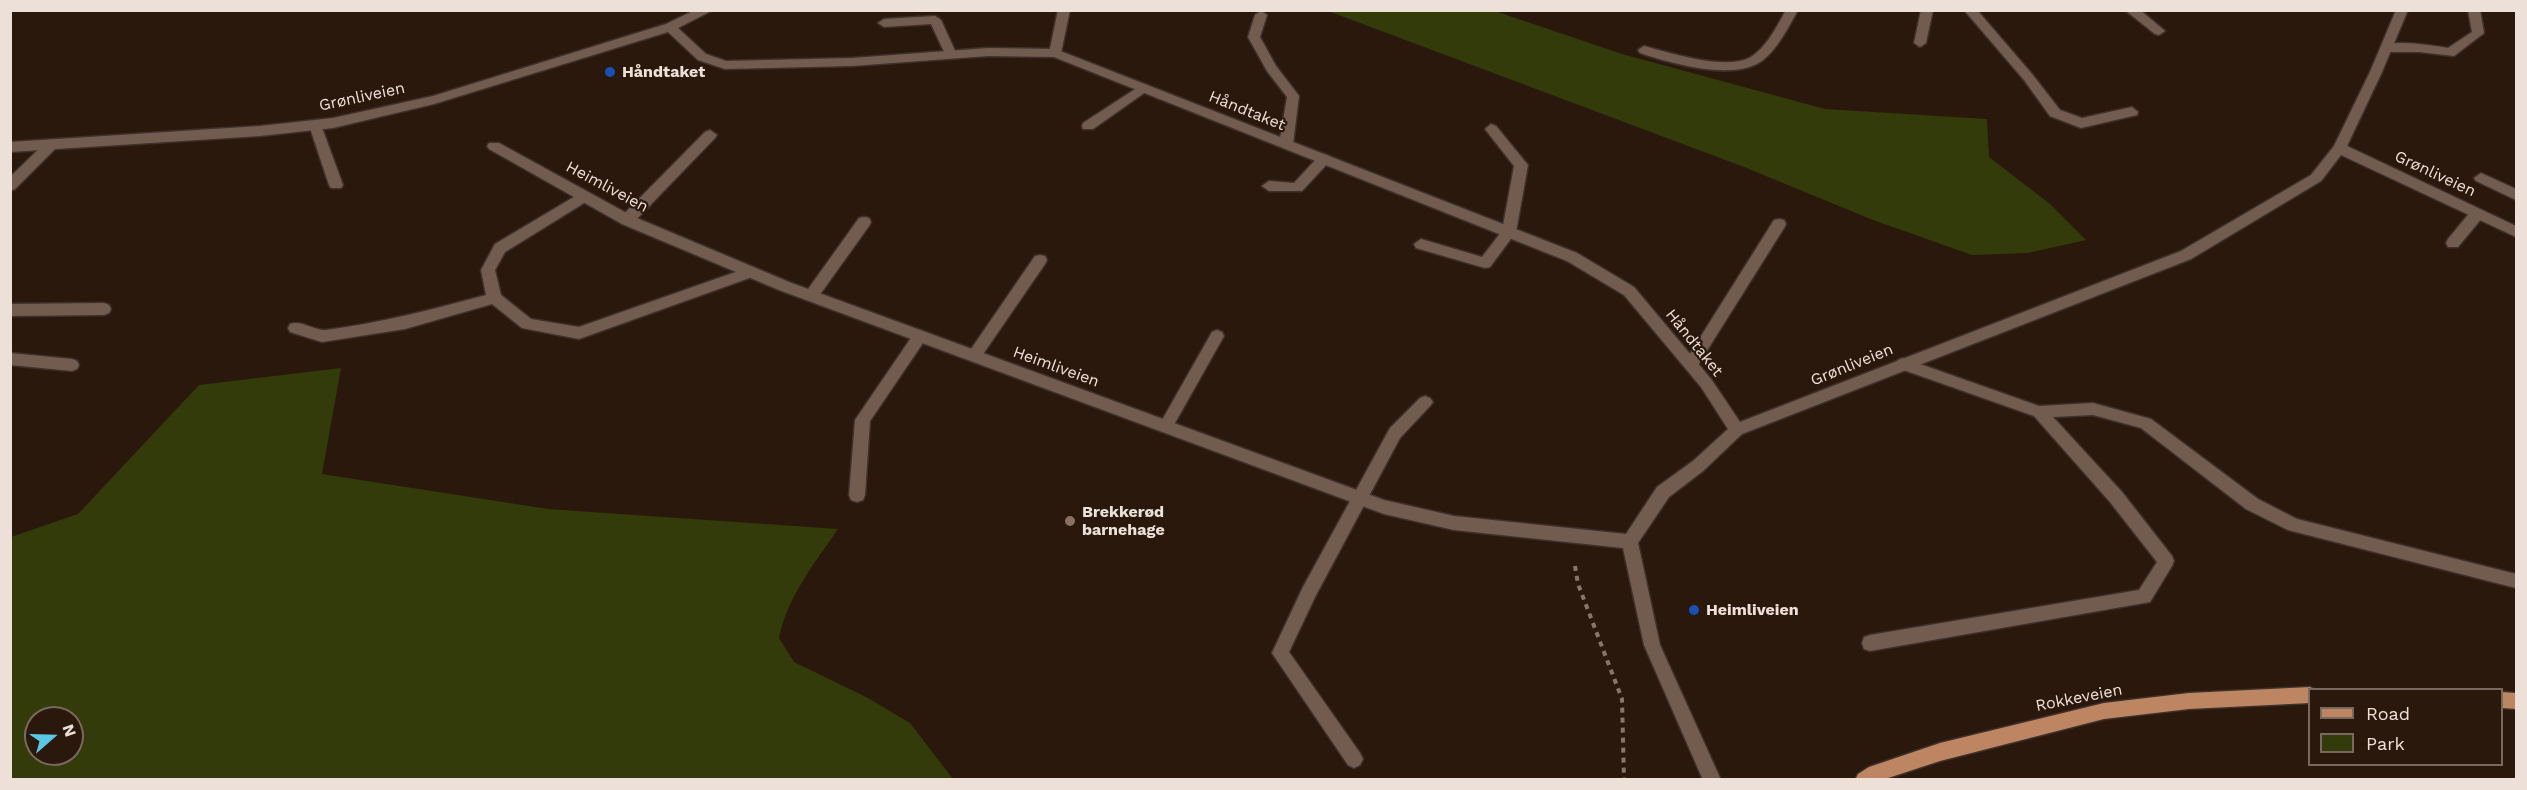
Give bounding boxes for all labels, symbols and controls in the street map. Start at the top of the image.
place label: Håndtaket [622,62,705,82]
marker: Håndtaket [603,65,617,79]
street label: Grønliveien [317,79,407,115]
street label: Håndtaket [1206,87,1288,135]
street label: Grønliveien [2391,147,2479,201]
street label: Heimliveien [563,157,651,217]
street label: Håndtaket [1661,306,1727,380]
street label: Grønliveien [1808,340,1896,390]
street label: Heimliveien [1010,343,1102,391]
place label: Brekkerød barnehage [1082,502,1165,540]
marker: Brekkerød barnehage [1063,514,1077,528]
place label: Heimliveien [1706,600,1799,620]
marker: Heimliveien [1687,603,1701,617]
street label: Rokkeveien [2034,680,2124,716]
legend [2308,688,2503,766]
text: Road [2366,703,2410,724]
north arrow [24,706,84,766]
text: N [59,722,80,739]
text: Park [2366,733,2405,754]

